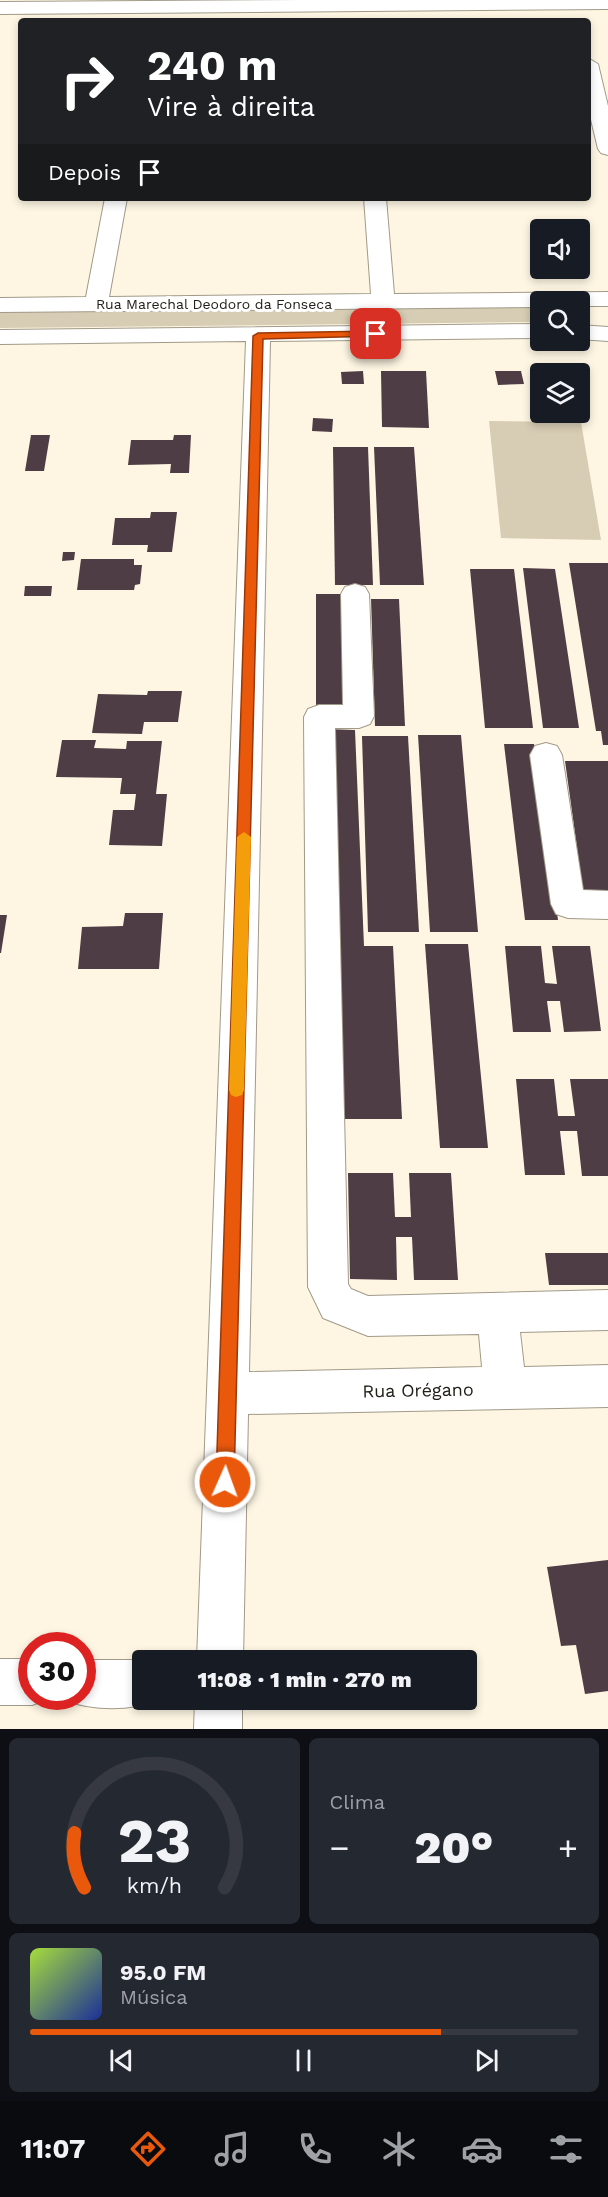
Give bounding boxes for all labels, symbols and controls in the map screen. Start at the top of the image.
text: 240 m [147,41,277,90]
icon: right [48,42,126,120]
text: Vire à direita [147,91,315,123]
icon: arrive [133,156,166,189]
text: Depois [48,160,121,185]
map controls [530,219,590,423]
button: sound [530,219,590,279]
button: search [530,291,590,351]
street label: Rua Marechal Deodoro da Fonseca [96,296,332,312]
pin [350,308,401,359]
icon: arrive [359,317,392,350]
button: layers [530,363,590,423]
street label: Rua Orégano [362,1379,474,1401]
position arrow [193,1450,257,1514]
speed limit sign: 30 [18,1632,96,1710]
text: 11:08 · 1 min · 270 m [197,1667,412,1692]
text: Clima [330,1790,385,1814]
text: 23 [117,1804,191,1877]
text: 20° [414,1821,493,1874]
text: − [330,1828,349,1867]
text: + [558,1828,578,1867]
text: km/h [127,1873,182,1898]
text: 95.0 FM [120,1960,206,1985]
text: Música [120,1985,188,2009]
icon: previous [105,2044,138,2077]
icon: pause [287,2044,320,2077]
icon: next [470,2044,503,2077]
icon: directions [127,2128,169,2170]
icon: music [211,2128,253,2170]
icon: phone [294,2128,336,2170]
icon: climate [378,2128,420,2170]
icon: car [461,2128,503,2170]
icon: filters [545,2128,587,2170]
text: 11:07 [21,2133,85,2165]

